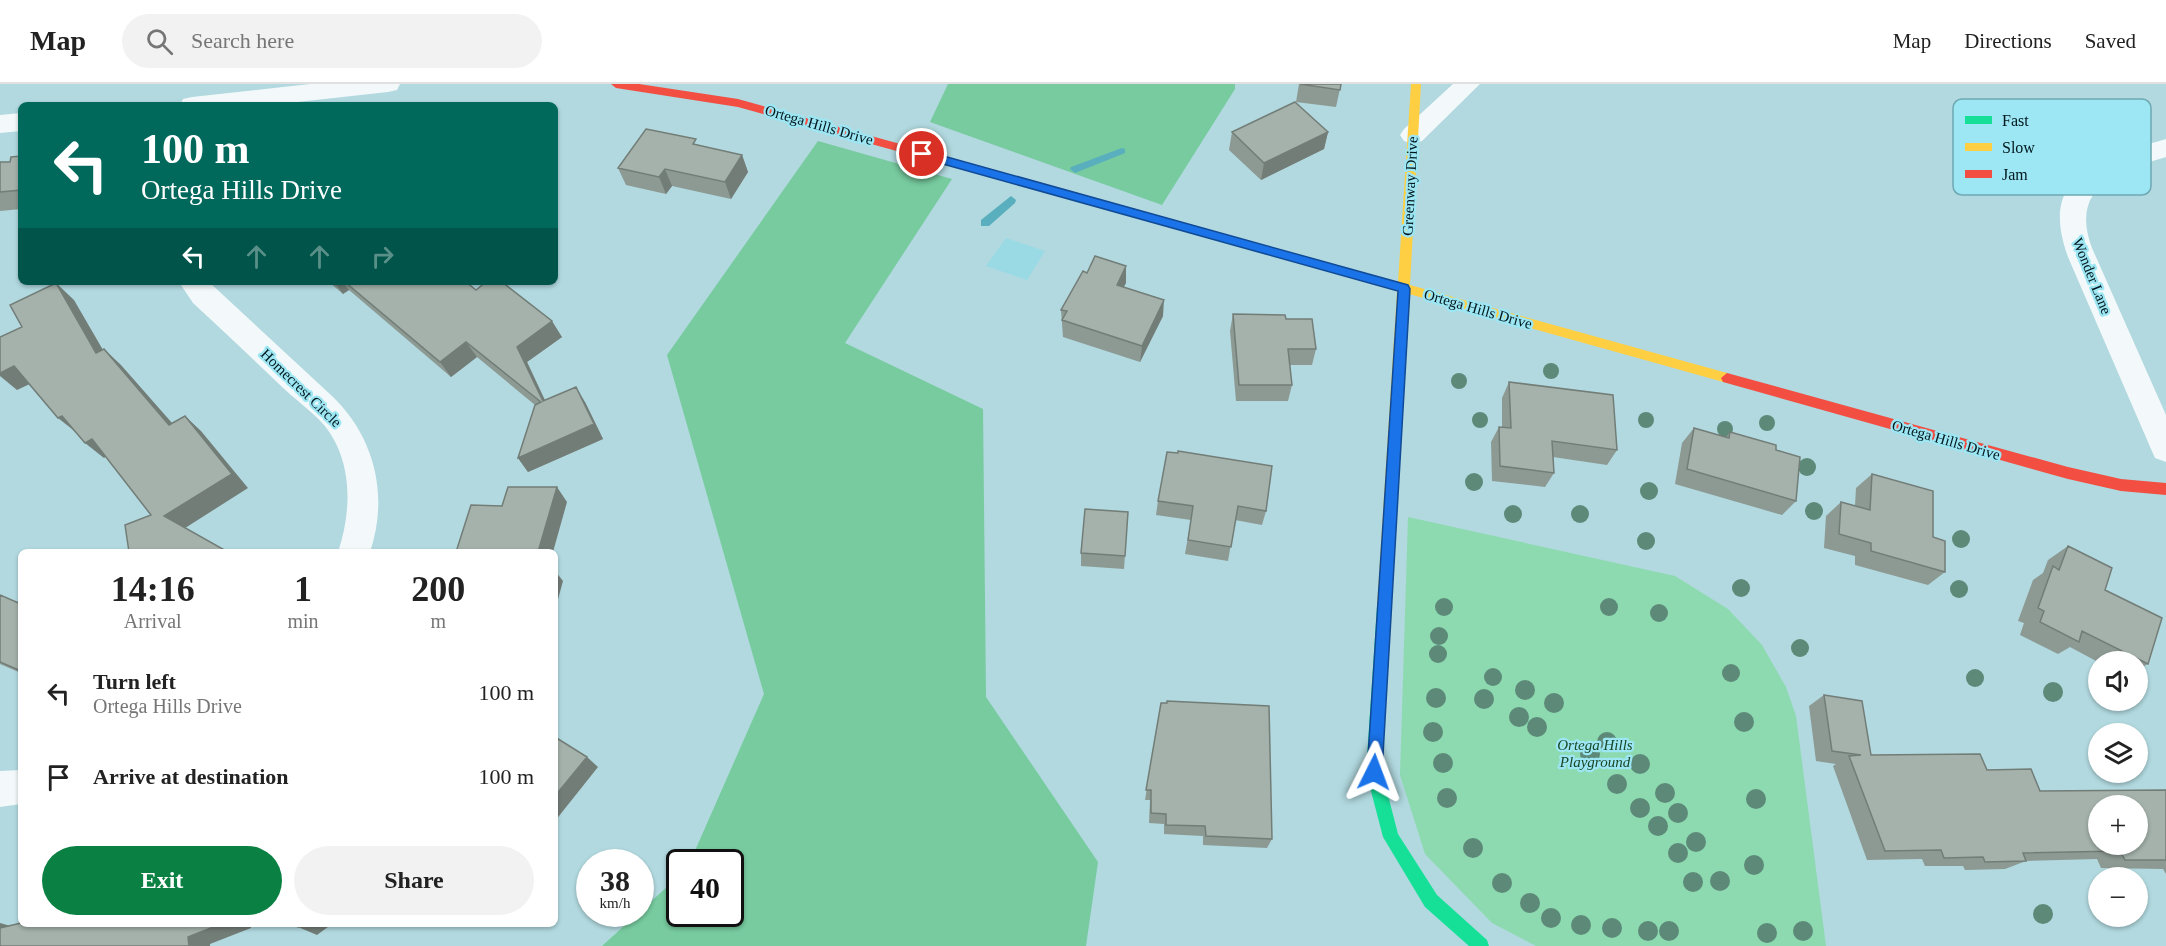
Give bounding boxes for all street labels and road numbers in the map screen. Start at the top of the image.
street label: Ortega Hills Drive [763,102,875,148]
street label: Greenway Drive [1399,136,1421,236]
street label: Wonder Lane [2069,236,2115,317]
street label: Ortega Hills Drive [1422,286,1534,332]
street label: Homecrest Circle [258,346,345,431]
street label: Ortega Hills Drive [1890,417,2002,463]

